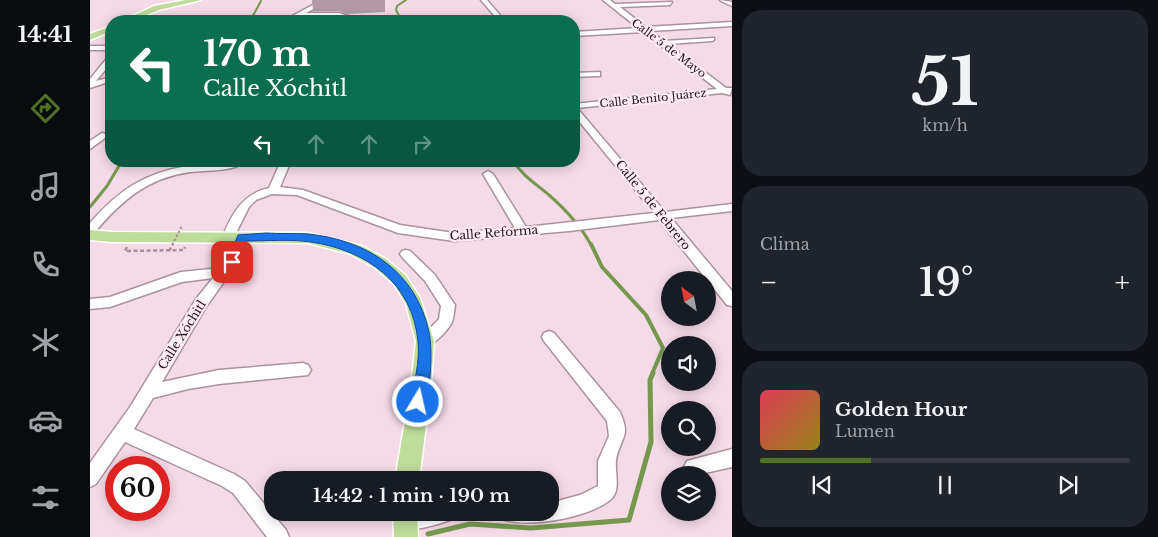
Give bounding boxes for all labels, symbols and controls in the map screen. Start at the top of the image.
street label: Calle 5 de Mayo [629,15,709,81]
text: 14:41 [18,21,72,48]
text: 170 m [203,32,311,75]
icon: left [120,35,185,100]
text: 51 [911,42,979,123]
text: Calle Xóchitl [203,75,347,102]
street label: Calle Benito Juárez [599,85,707,111]
icon: directions [28,91,63,126]
text: km/h [922,115,968,135]
icon: left [249,130,277,158]
icon: ahead [302,130,330,158]
icon: ahead [355,130,383,158]
icon: right [408,130,436,158]
street label: Calle 5 de Febrero [613,157,694,253]
icon: music [28,169,63,204]
street label: Calle Reforma [449,222,539,243]
text: Clima [760,234,810,254]
pin [211,241,253,283]
icon: phone [28,247,63,282]
icon: arrive [218,248,246,276]
text: 19° [919,259,974,306]
text: − [760,265,778,300]
text: + [1115,265,1130,300]
north arrow [661,271,716,326]
map controls [661,271,716,521]
street label: Calle Xóchitl [154,297,209,372]
icon: climate [28,325,63,360]
button: sound [661,336,716,391]
position arrow [391,375,443,427]
text: Golden Hour [835,398,967,421]
button: search [661,401,716,456]
icon: car [28,403,63,438]
text: Lumen [835,421,895,441]
speed limit sign: 60 [105,456,170,521]
button: layers [661,466,716,521]
icon: previous [808,471,836,499]
icon: pause [931,471,959,499]
icon: next [1054,471,1082,499]
icon: filters [28,480,63,515]
text: 14:42 · 1 min · 190 m [313,484,510,507]

